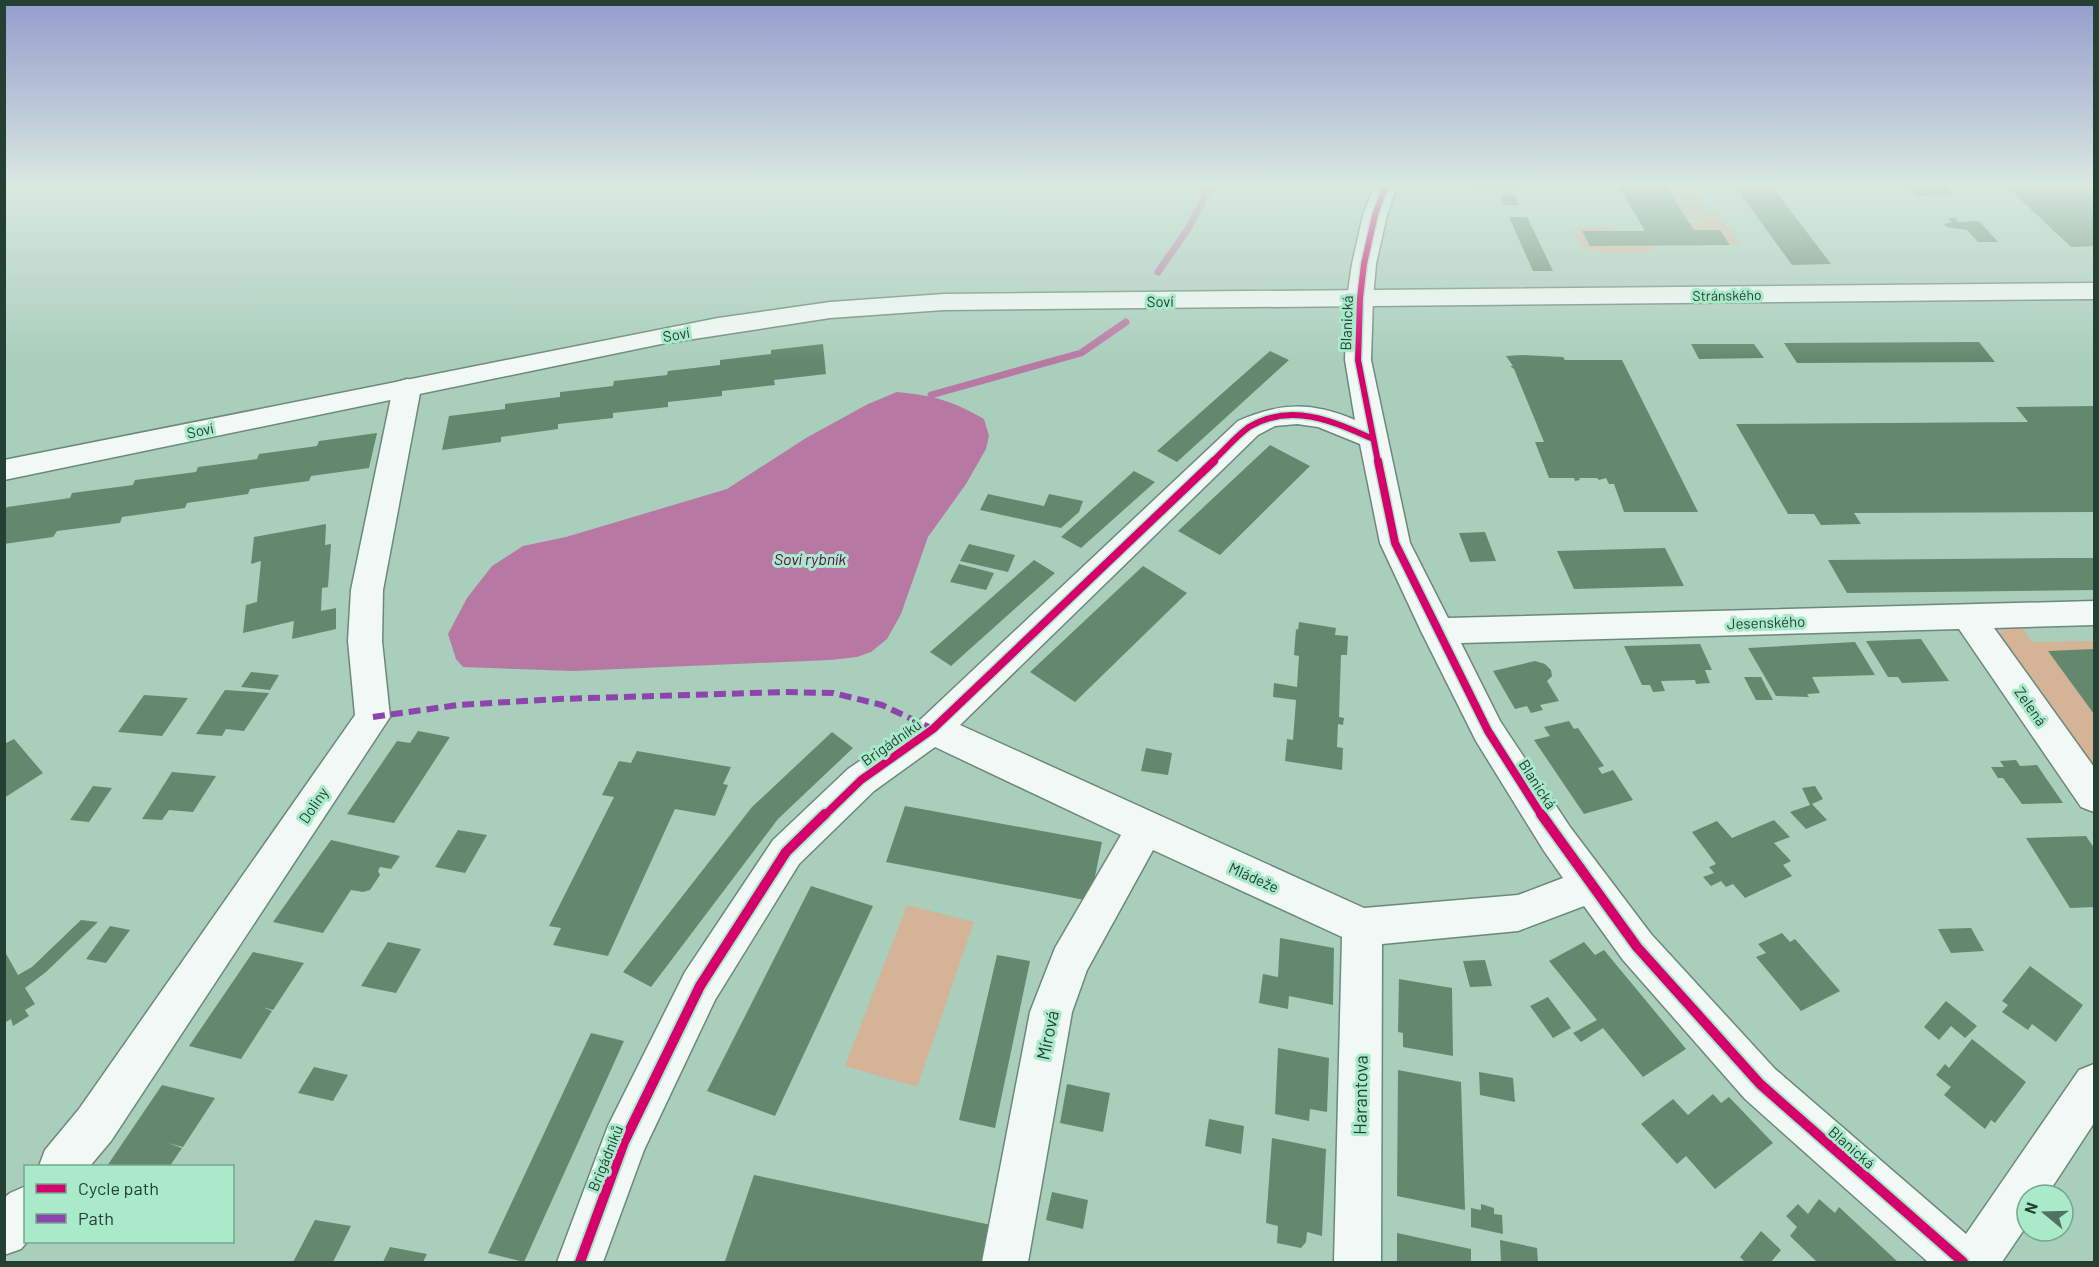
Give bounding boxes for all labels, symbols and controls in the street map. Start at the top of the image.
street label: Stránského [1692,286,1762,304]
street label: Soví [1146,292,1174,310]
street label: Blanická [1336,295,1356,351]
street label: Soví [661,323,691,345]
street label: Soví [185,418,215,442]
water label: Soví rybník [774,549,846,568]
street label: Jesenského [1727,612,1805,632]
street label: Zelená [2011,683,2051,729]
street label: Brigádníků [857,715,925,769]
street label: Blanická [1515,756,1561,812]
street label: Doliny [294,783,332,826]
street label: Mládeže [1226,858,1282,896]
street label: Mírová [1031,1008,1063,1062]
street label: Harantova [1348,1055,1372,1135]
street label: Brigádníků [584,1122,626,1194]
street label: Blanická [1825,1122,1879,1172]
legend [24,1165,234,1243]
text: Cycle path [78,1177,159,1199]
north arrow [2015,1183,2075,1243]
text: N [2020,1200,2041,1216]
text: Path [78,1207,114,1229]

